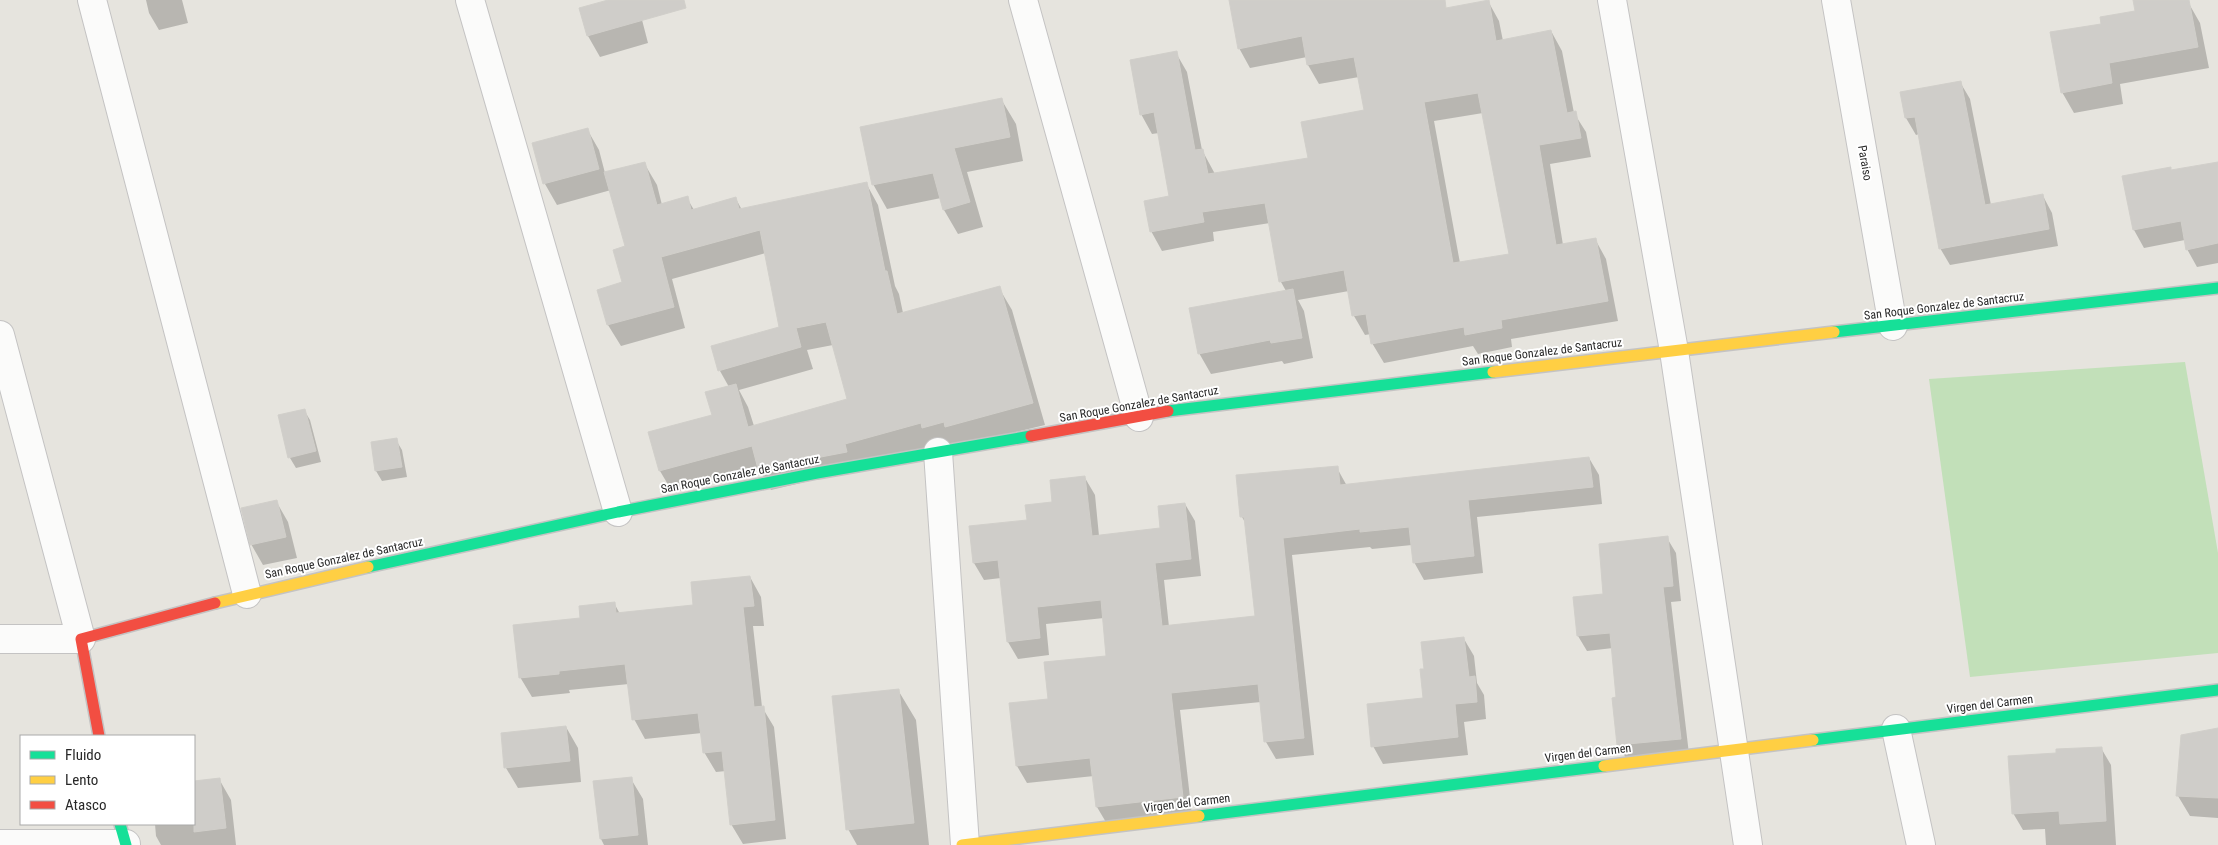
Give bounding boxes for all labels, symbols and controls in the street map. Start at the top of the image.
street label: Paraiso [1855,144,1875,182]
street label: San Roque Gonzalez de Santacruz [1863,289,2025,323]
street label: San Roque Gonzalez de Santacruz [1461,335,1623,369]
street label: San Roque Gonzalez de Santacruz [1058,383,1220,425]
street label: San Roque Gonzalez de Santacruz [660,452,820,496]
street label: San Roque Gonzalez de Santacruz [264,534,424,582]
street label: Virgen del Carmen [1946,692,2034,716]
legend [20,735,195,825]
street label: Virgen del Carmen [1544,741,1632,765]
text: Fluido [65,746,101,764]
text: Lento [65,771,98,789]
street label: Virgen del Carmen [1143,791,1231,815]
text: Atasco [65,796,106,814]

